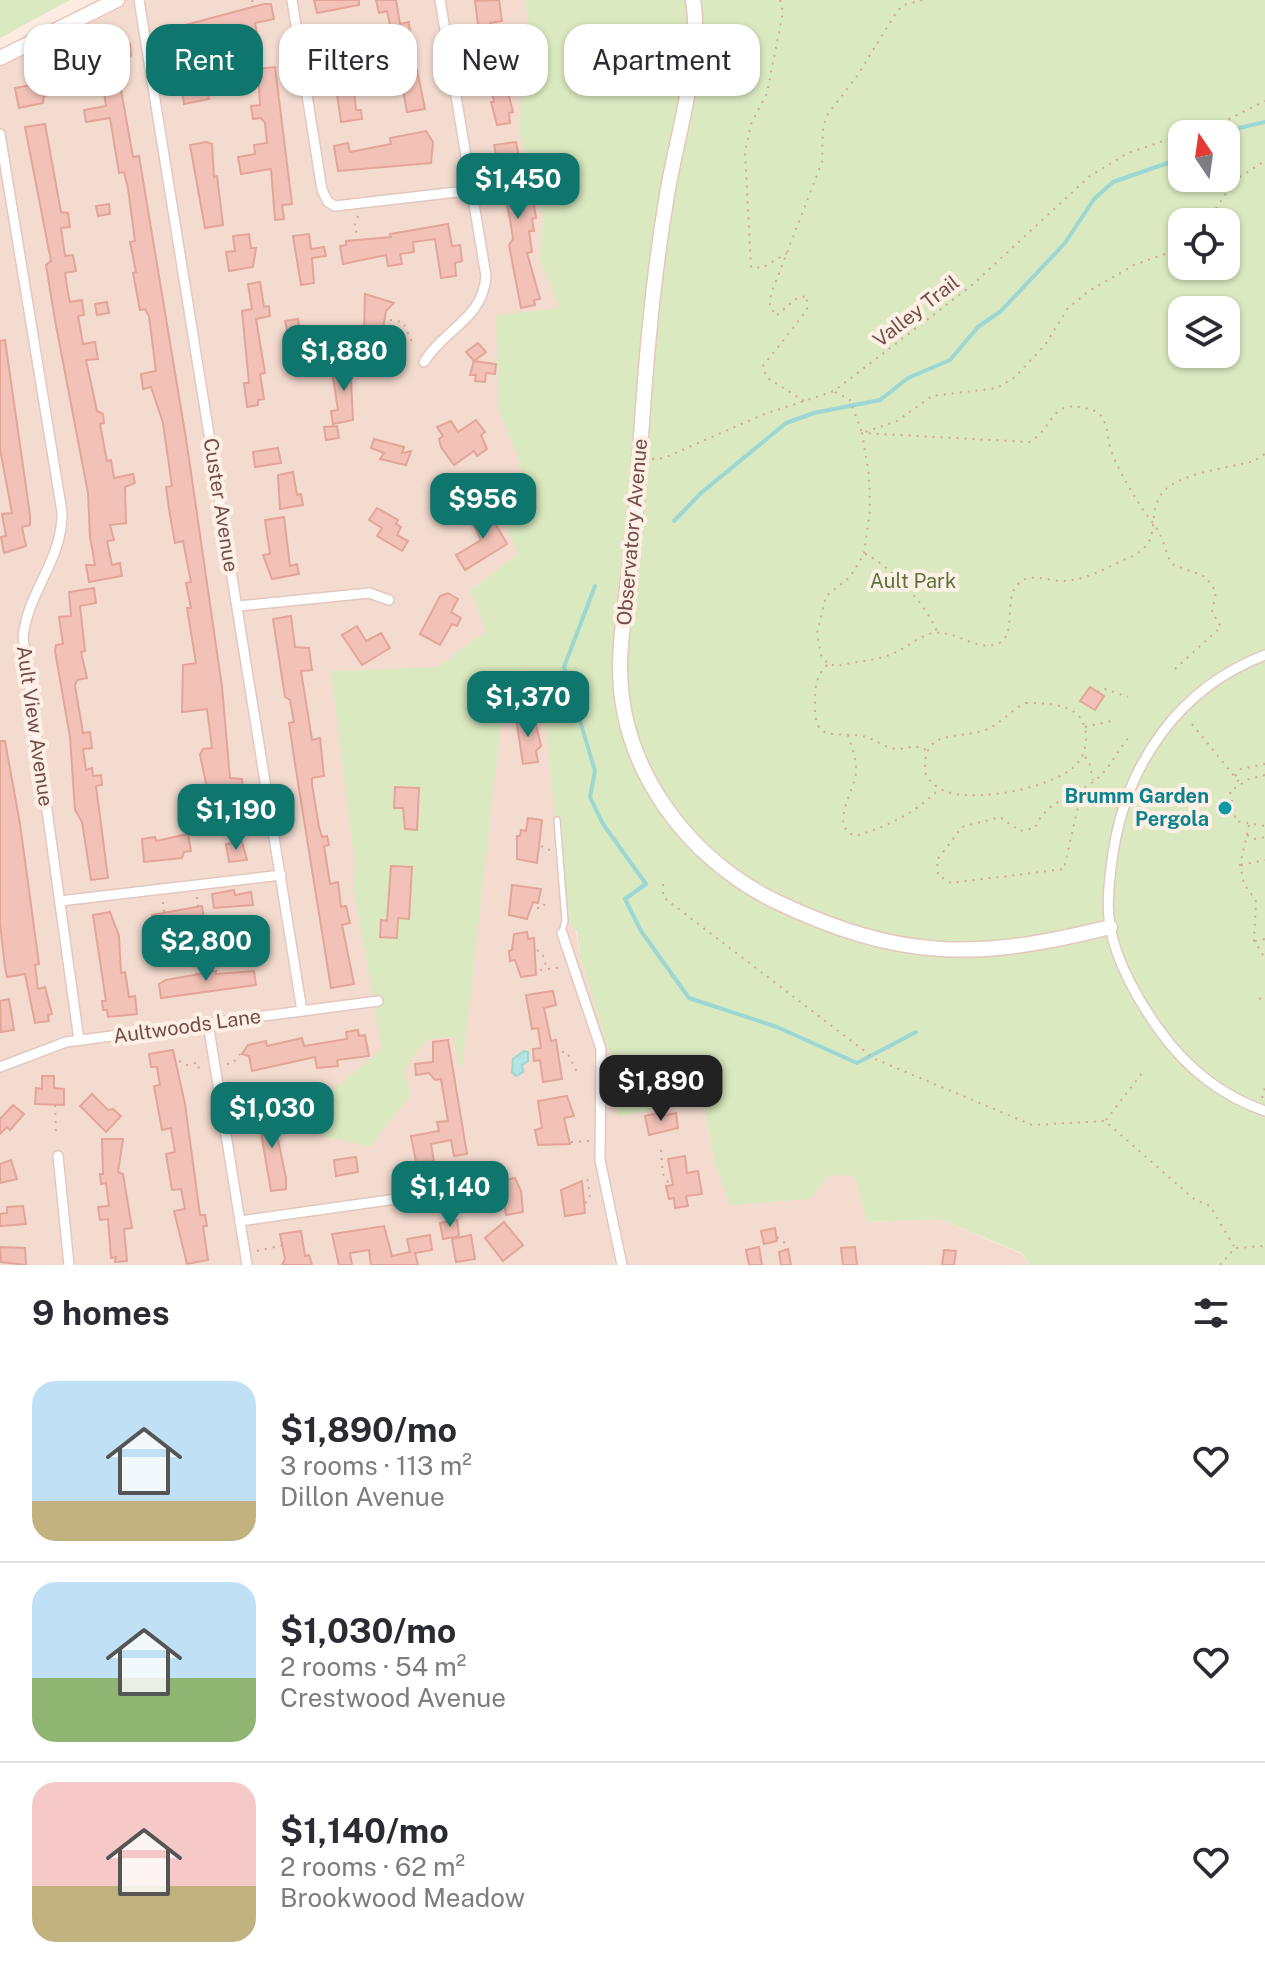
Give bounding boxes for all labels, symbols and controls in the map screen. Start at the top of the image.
chip: Buy [24,24,130,96]
chip: Rent [146,24,263,96]
chip: Filters [279,24,417,96]
chip: New [433,24,548,96]
chip: Apartment [564,24,760,96]
north arrow [1168,120,1240,192]
map controls [1168,120,1240,368]
pin: $1,450 [453,153,583,221]
text: $1,450 [475,163,562,194]
button: locate [1168,208,1240,280]
street label: Valley Trail [868,270,964,352]
button: layers [1168,296,1240,368]
pin: $1,880 [279,325,409,393]
text: $1,880 [300,335,388,366]
street label: Custer Avenue [199,436,243,574]
street label: Observatory Avenue [612,438,652,626]
pin: $956 [436,473,530,541]
text: $956 [448,483,518,514]
park label: Ault Park [870,569,956,593]
street label: Ault View Avenue [12,644,58,808]
pin: $1,370 [463,671,593,739]
text: $1,370 [485,681,571,712]
pin: $1,190 [171,784,301,852]
place label: Brumm Garden Pergola [1064,784,1209,831]
text: $1,190 [196,794,276,825]
marker: Brumm Garden Pergola [1216,799,1234,817]
pin: $2,800 [141,915,271,983]
text: $2,800 [160,925,252,956]
street label: Aultwoods Lane [112,1004,262,1048]
pin: $1,890 [596,1055,726,1123]
text: $1,890 [617,1065,705,1096]
pin: $1,030 [207,1082,337,1150]
text: $1,030 [229,1092,315,1123]
pin: $1,140 [385,1161,515,1229]
text: $1,140 [410,1171,490,1202]
icon: filters [1189,1291,1233,1335]
text: 9 homes [32,1293,170,1333]
text: $1,890/mo [280,1410,457,1450]
icon: home [96,1413,192,1509]
icon: heart [1189,1439,1233,1483]
text: 3 rooms · 113 m² [280,1450,472,1481]
text: Dillon Avenue [280,1481,445,1512]
text: $1,030/mo [280,1611,456,1651]
icon: home [96,1614,192,1710]
icon: heart [1189,1640,1233,1684]
text: 2 rooms · 54 m² [280,1651,466,1682]
text: Crestwood Avenue [280,1682,506,1713]
text: $1,140/mo [280,1811,449,1851]
icon: home [96,1814,192,1910]
icon: heart [1189,1840,1233,1884]
text: 2 rooms · 62 m² [280,1851,465,1882]
text: Brookwood Meadow [280,1882,525,1913]

